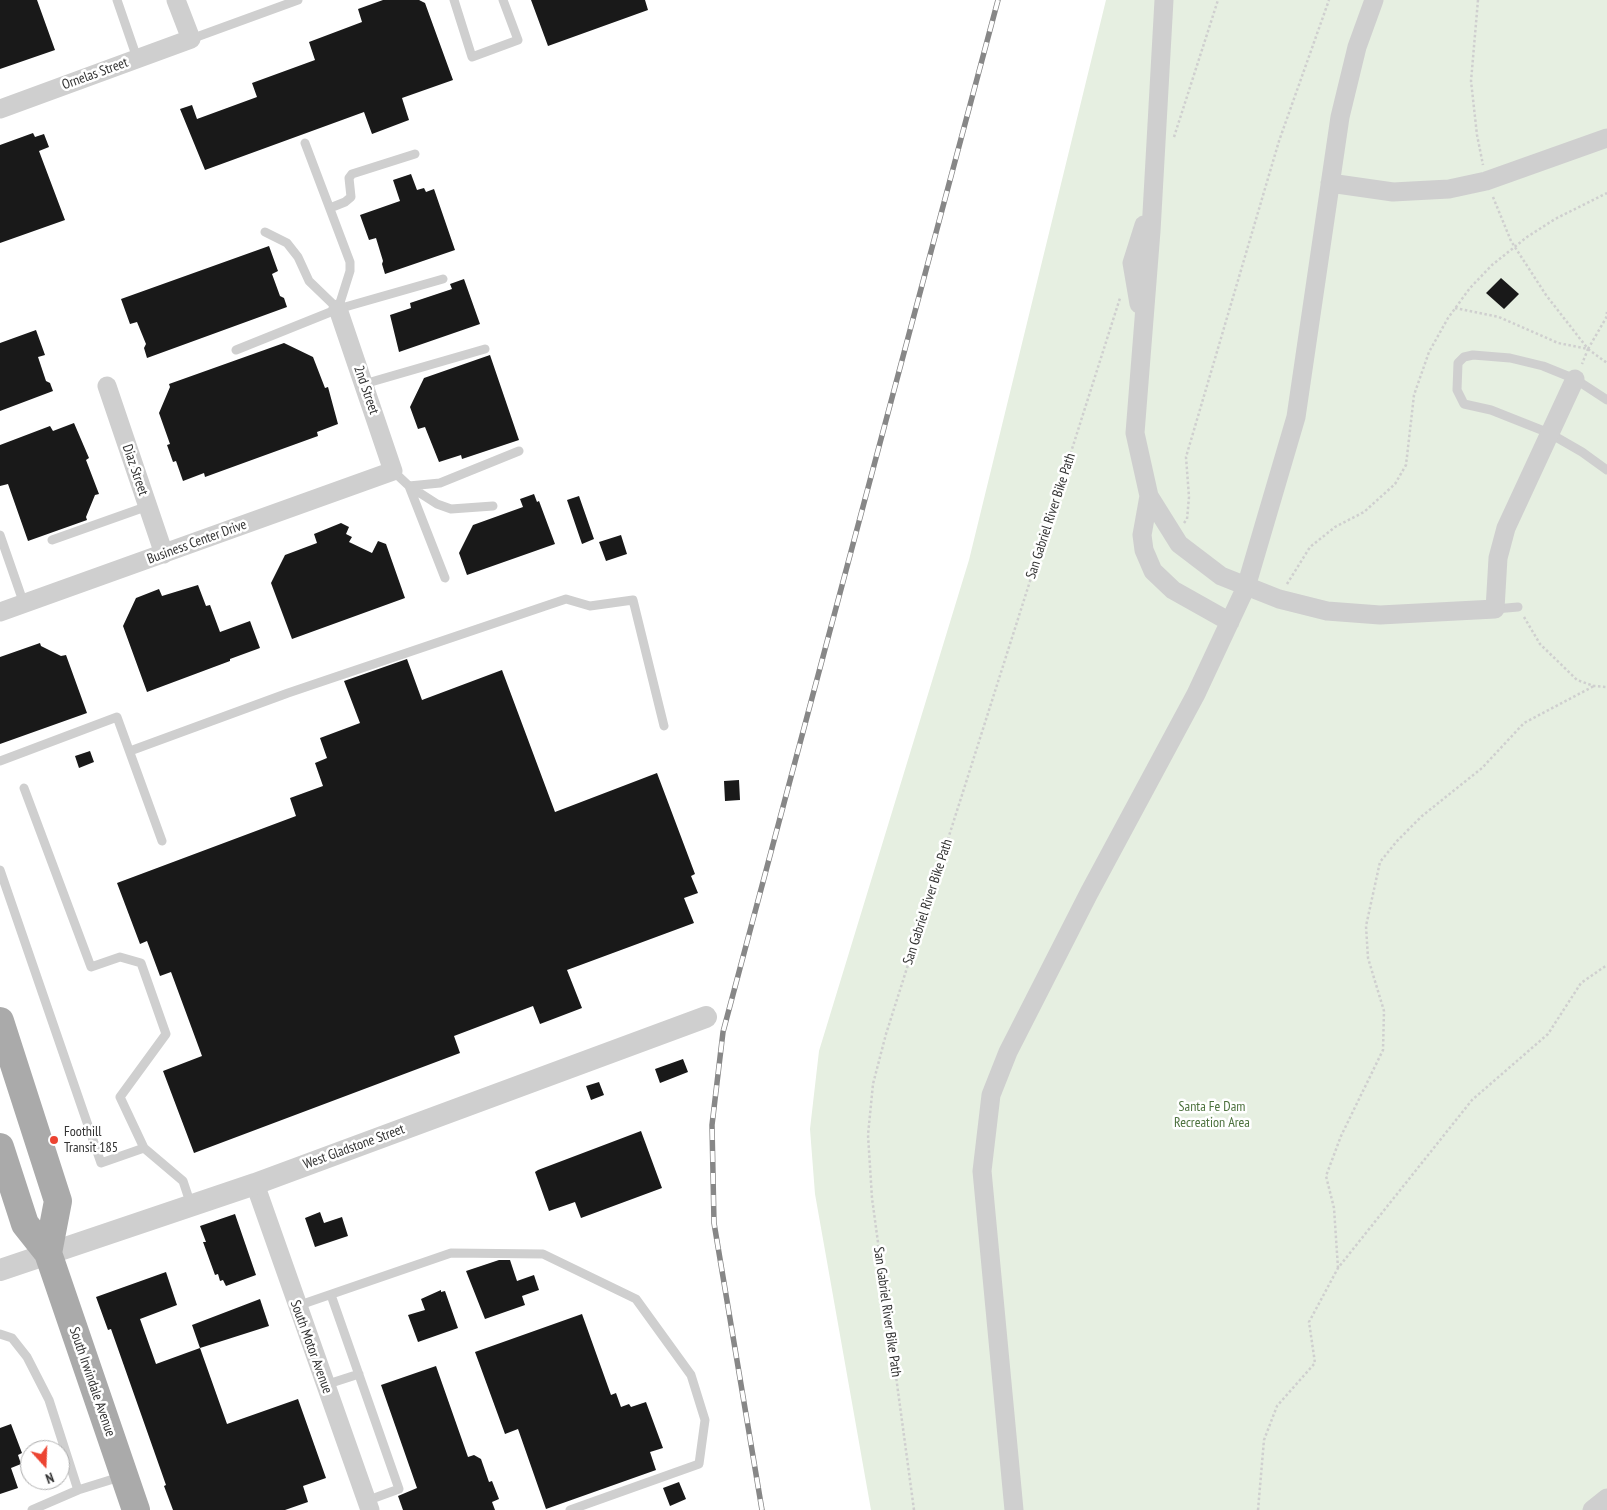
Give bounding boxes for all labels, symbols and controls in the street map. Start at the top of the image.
street label: Ornelas Street [60,54,130,94]
street label: 2nd Street [350,363,382,417]
street label: Diaz Street [118,442,152,498]
street label: San Gabriel River Bike Path [1023,451,1079,581]
street label: Business Center Drive [145,516,249,568]
street label: San Gabriel River Bike Path [900,837,956,967]
park label: Santa Fe Dam Recreation Area [1174,1099,1250,1132]
street label: West Gladstone Street [301,1121,407,1173]
place label: Foothill Transit 185 [64,1124,118,1156]
marker: Foothill Transit 185 [48,1134,60,1146]
street label: San Gabriel River Bike Path [870,1246,904,1378]
street label: South Motor Avenue [286,1298,336,1396]
street label: South Irwindale Avenue [65,1325,119,1439]
north arrow [20,1440,70,1490]
text: N [43,1468,56,1488]

